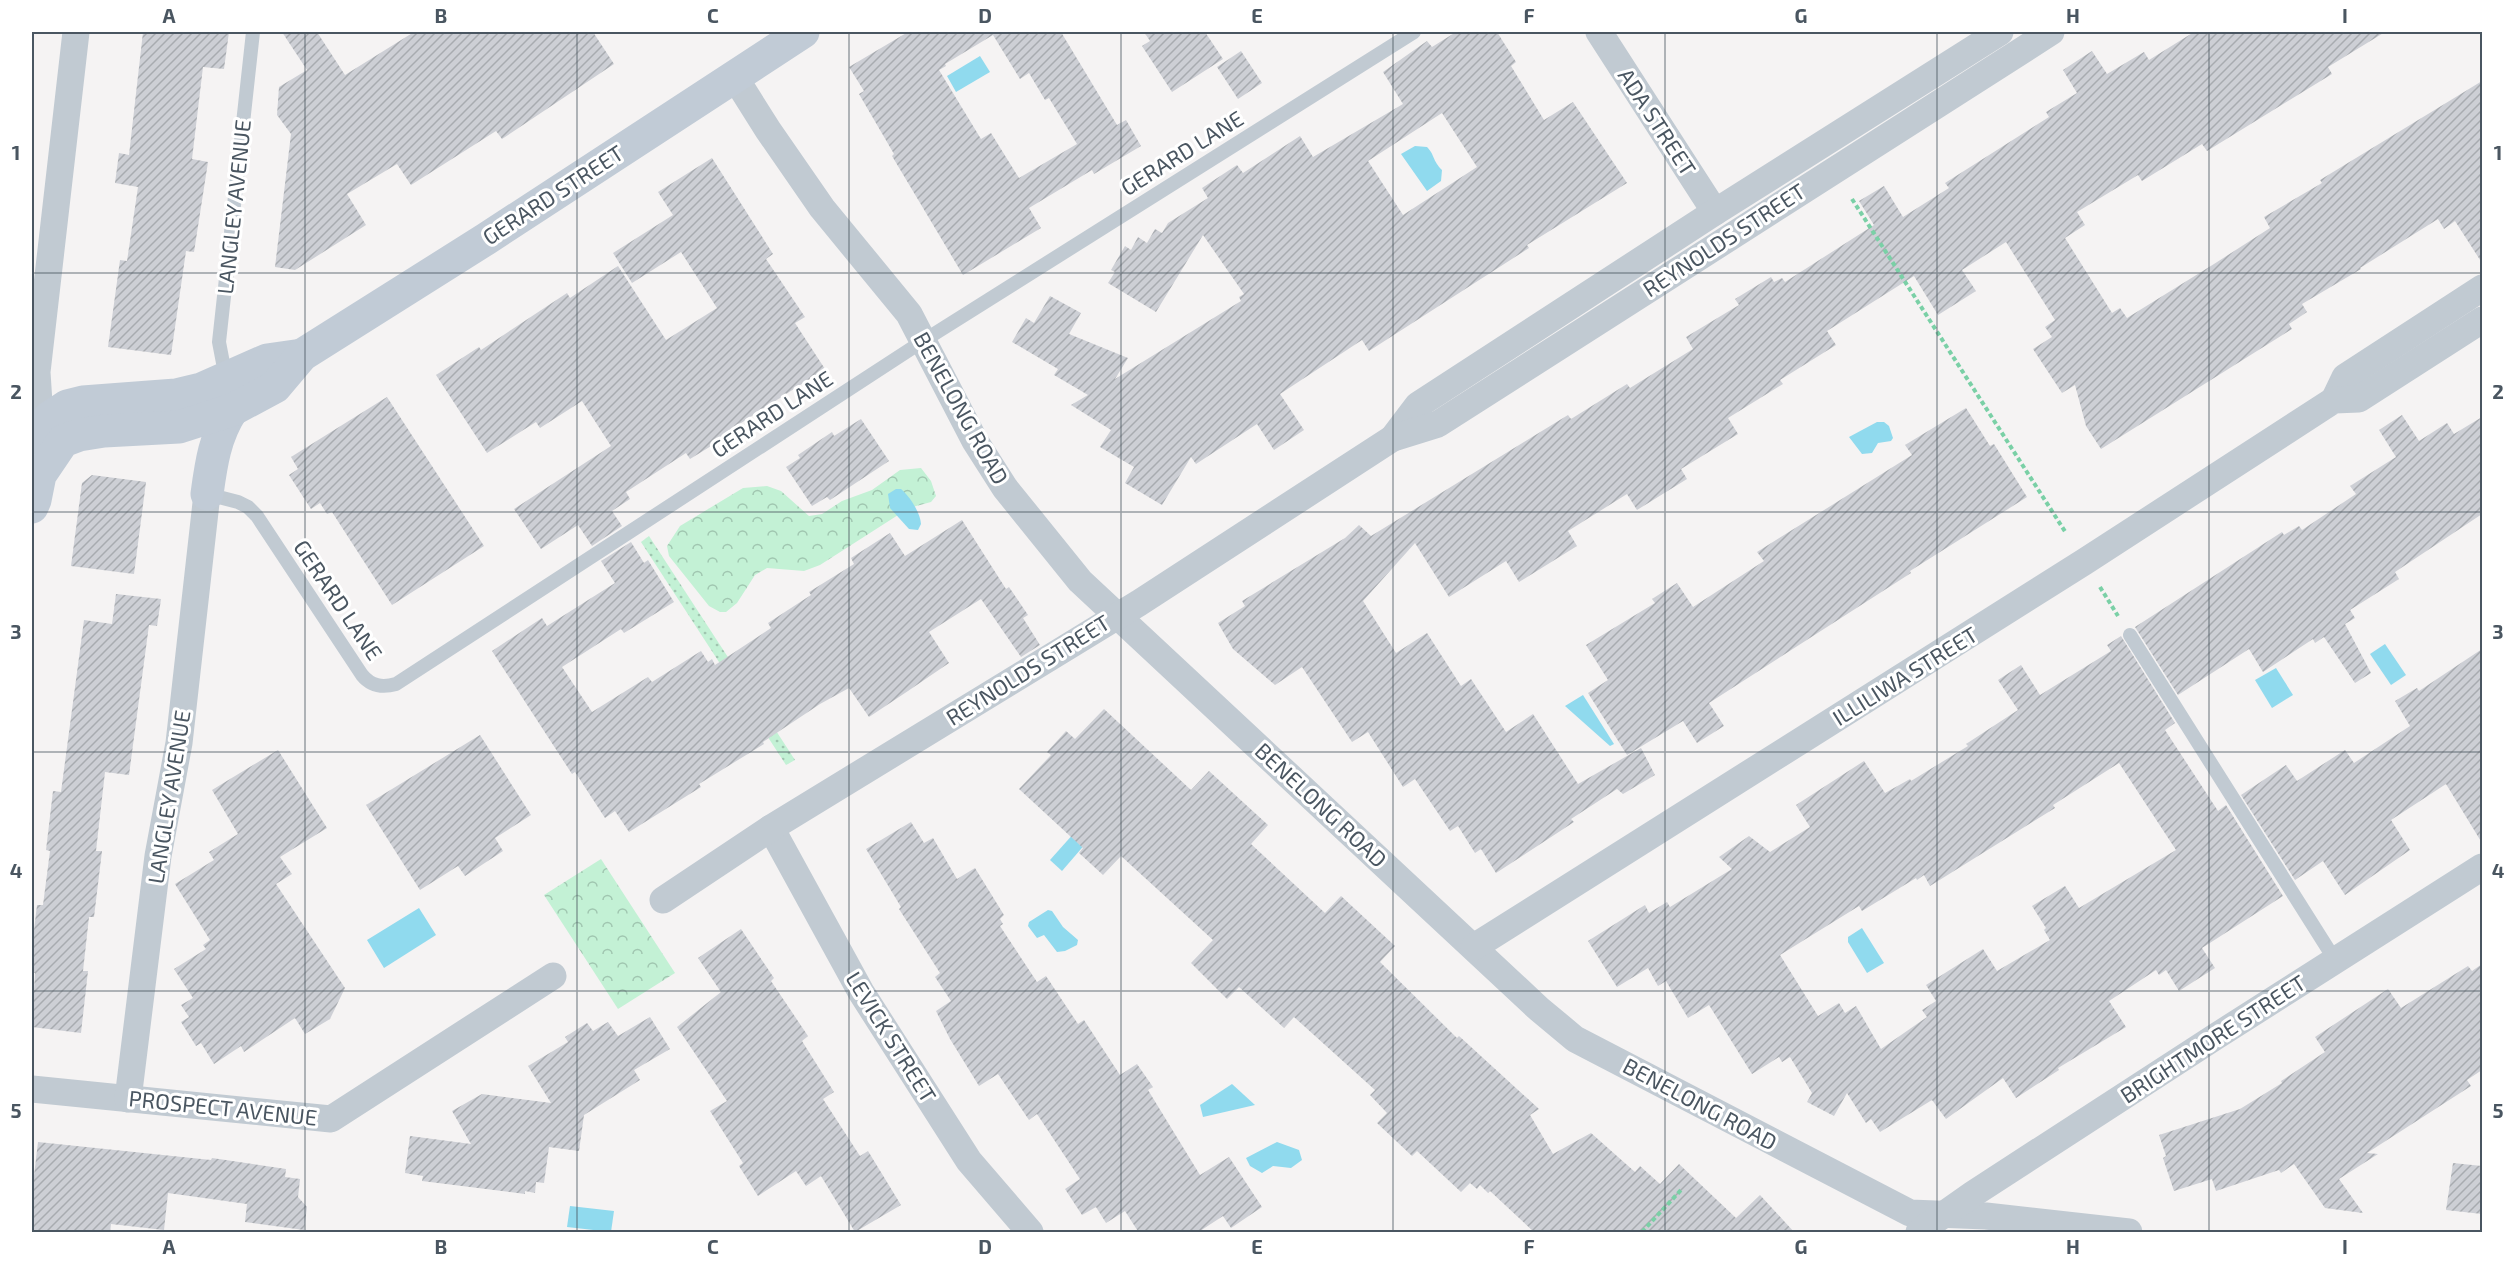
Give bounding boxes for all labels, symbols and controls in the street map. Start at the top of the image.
text: A [162,3,176,27]
text: B [435,3,447,27]
text: C [707,3,719,27]
text: D [978,3,992,27]
text: E [1251,3,1263,27]
text: F [1523,3,1535,27]
text: G [1795,3,1807,27]
text: H [2066,3,2080,27]
text: I [2342,3,2348,27]
street label: ADA STREET [1614,63,1702,180]
street label: GERARD LANE [1115,104,1247,200]
street label: LANGLEY AVENUE [211,118,255,295]
street label: GERARD STREET [477,139,628,249]
text: 1 [12,140,20,164]
text: 1 [2494,140,2502,164]
street label: REYNOLDS STREET [1638,177,1810,301]
street label: BENELONG ROAD [909,327,1014,488]
street label: GERARD LANE [706,364,837,462]
text: 2 [10,379,22,403]
text: 2 [2492,379,2504,403]
street label: GERARD LANE [289,534,389,664]
street label: REYNOLDS STREET [941,608,1114,730]
text: 3 [10,619,22,643]
text: 3 [2492,619,2504,643]
street label: ILLILIWA STREET [1827,620,1982,730]
street label: LANGLEY AVENUE [141,708,195,885]
street label: BENELONG ROAD [1251,737,1393,872]
text: 4 [10,858,23,882]
text: 4 [2492,858,2505,882]
street label: LEVICK STREET [841,966,943,1107]
street label: BRIGHTMORE STREET [2115,969,2310,1108]
street label: BENELONG ROAD [1619,1052,1782,1155]
street label: PROSPECT AVENUE [128,1084,319,1130]
text: 5 [10,1098,22,1122]
text: 5 [2492,1098,2504,1122]
text: A [162,1234,176,1258]
text: B [435,1234,447,1258]
text: C [707,1234,719,1258]
text: D [978,1234,992,1258]
text: E [1251,1234,1263,1258]
text: F [1523,1234,1535,1258]
text: G [1795,1234,1807,1258]
text: H [2066,1234,2080,1258]
text: I [2342,1234,2348,1258]

